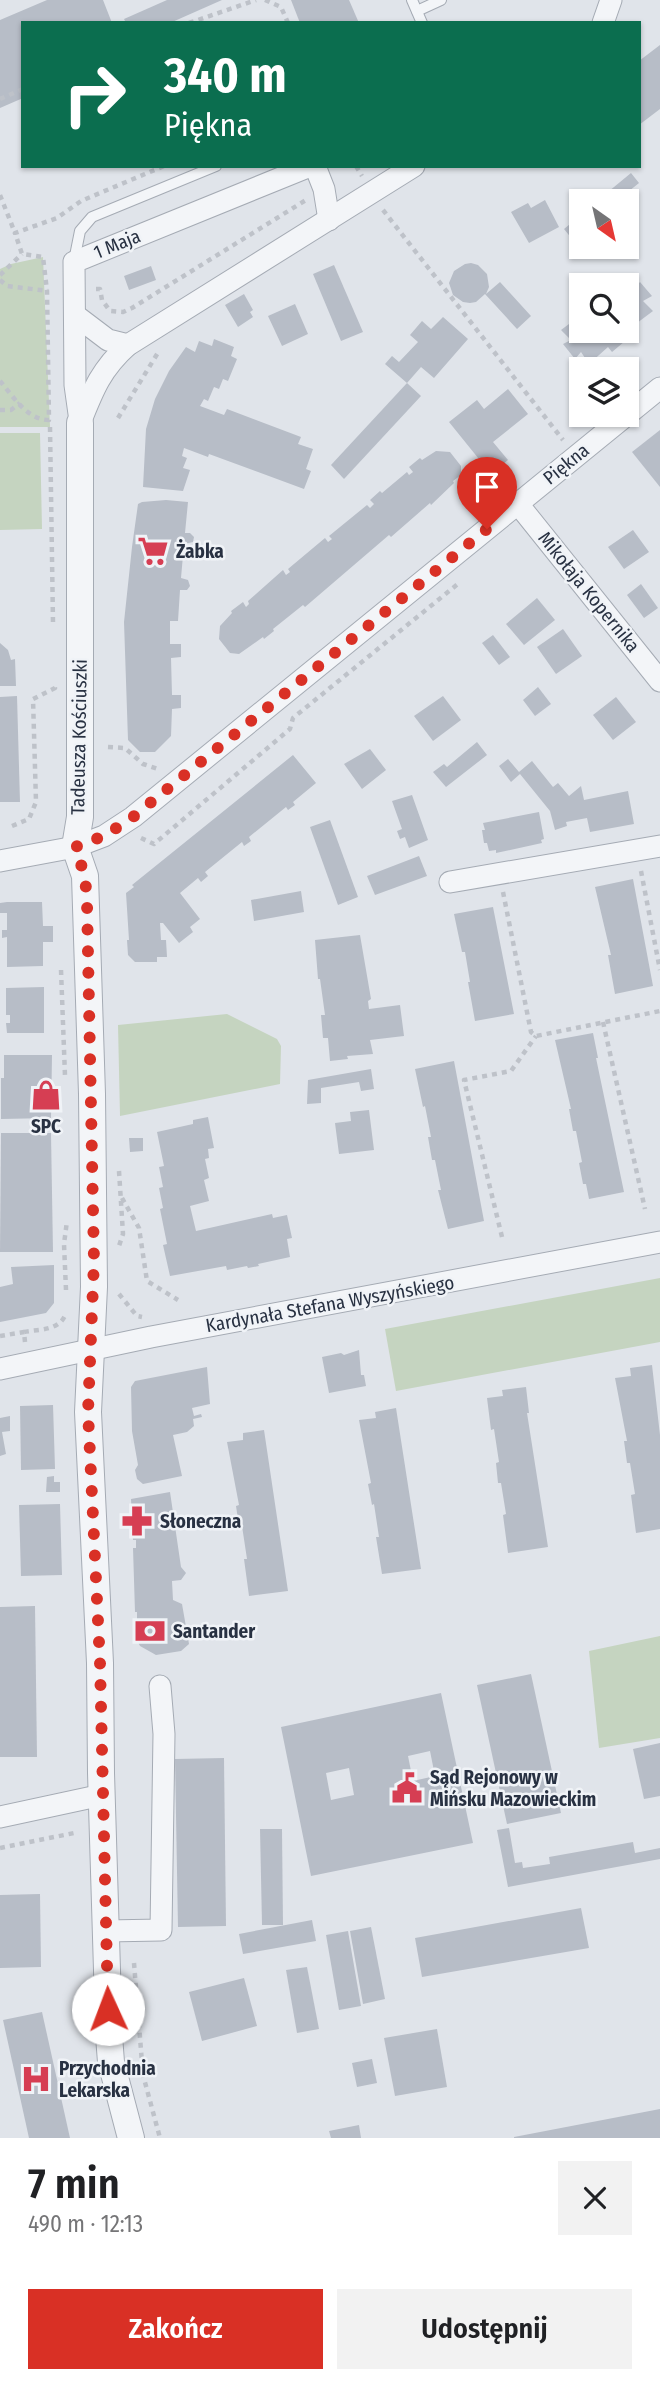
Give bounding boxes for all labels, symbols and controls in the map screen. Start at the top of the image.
text: 340 m [164,46,287,105]
icon: right [49,49,140,140]
text: Piękna [164,106,252,144]
north arrow [569,189,639,259]
map controls [569,189,639,427]
street label: 1 Maja [90,224,144,264]
button: search [569,273,639,343]
button: layers [569,357,639,427]
street label: Piękna [538,439,594,489]
pin [457,457,517,529]
icon: arrive [468,468,506,506]
street label: Mikołaja Kopernika [533,527,645,657]
supermarket icon: Żabka [136,534,170,568]
place label: Żabka [176,539,224,563]
street label: Tadeusza Kościuszki [66,659,92,815]
shop icon: SPC [29,1078,63,1112]
place label: SPC [31,1115,61,1138]
street label: Kardynała Stefana Wyszyńskiego [204,1271,456,1337]
pharmacy icon: Słoneczna [120,1504,154,1538]
place label: Słoneczna [160,1510,241,1533]
bank icon: Santander [133,1614,167,1648]
place label: Santander [173,1620,256,1643]
place label: Sąd Rejonowy w Mińsku Mazowieckim [430,1766,596,1811]
public building icon: Sąd Rejonowy w Mińsku Mazowieckim [390,1771,424,1805]
position arrow [71,1972,145,2046]
place label: Przychodnia Lekarska [59,2057,156,2102]
hospital icon: Przychodnia Lekarska [19,2062,53,2096]
text: 7 min [28,2159,120,2209]
button: close [558,2161,632,2235]
text: 490 m · 12:13 [28,2210,143,2238]
button: Zakończ [28,2289,323,2369]
button: Udostępnij [337,2289,632,2369]

